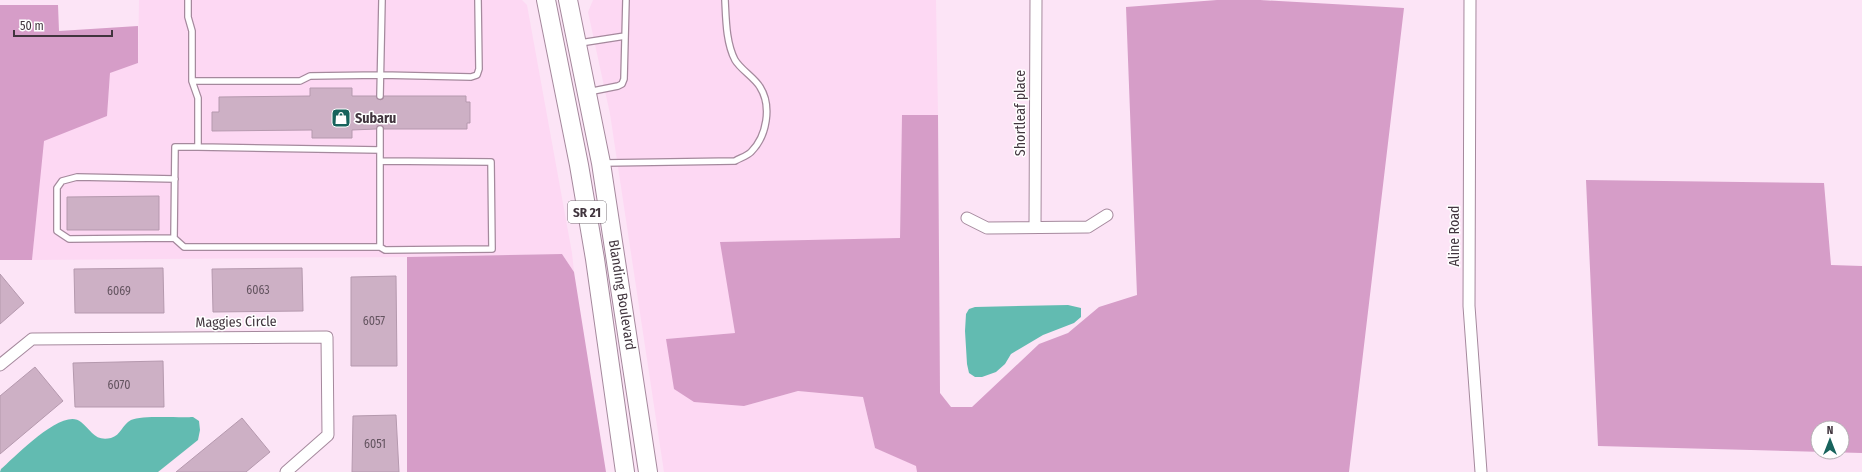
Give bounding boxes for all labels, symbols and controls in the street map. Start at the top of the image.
scale bar [14,12,112,38]
text: 50 m [20,19,44,33]
street label: Shortleaf place [1012,70,1029,156]
shop icon: Subaru [330,107,352,129]
place label: Subaru [355,110,396,127]
road number: SR 21 [568,201,606,223]
street label: Aline Road [1446,205,1463,267]
street label: Blanding Boulevard [605,239,639,351]
house number: 6063 [246,283,270,297]
house number: 6069 [107,284,131,298]
street label: Maggies Circle [195,313,277,331]
house number: 6057 [363,314,385,328]
house number: 6070 [108,378,130,392]
north arrow [1810,420,1850,460]
text: N [1827,424,1833,437]
house number: 6051 [364,437,386,451]

